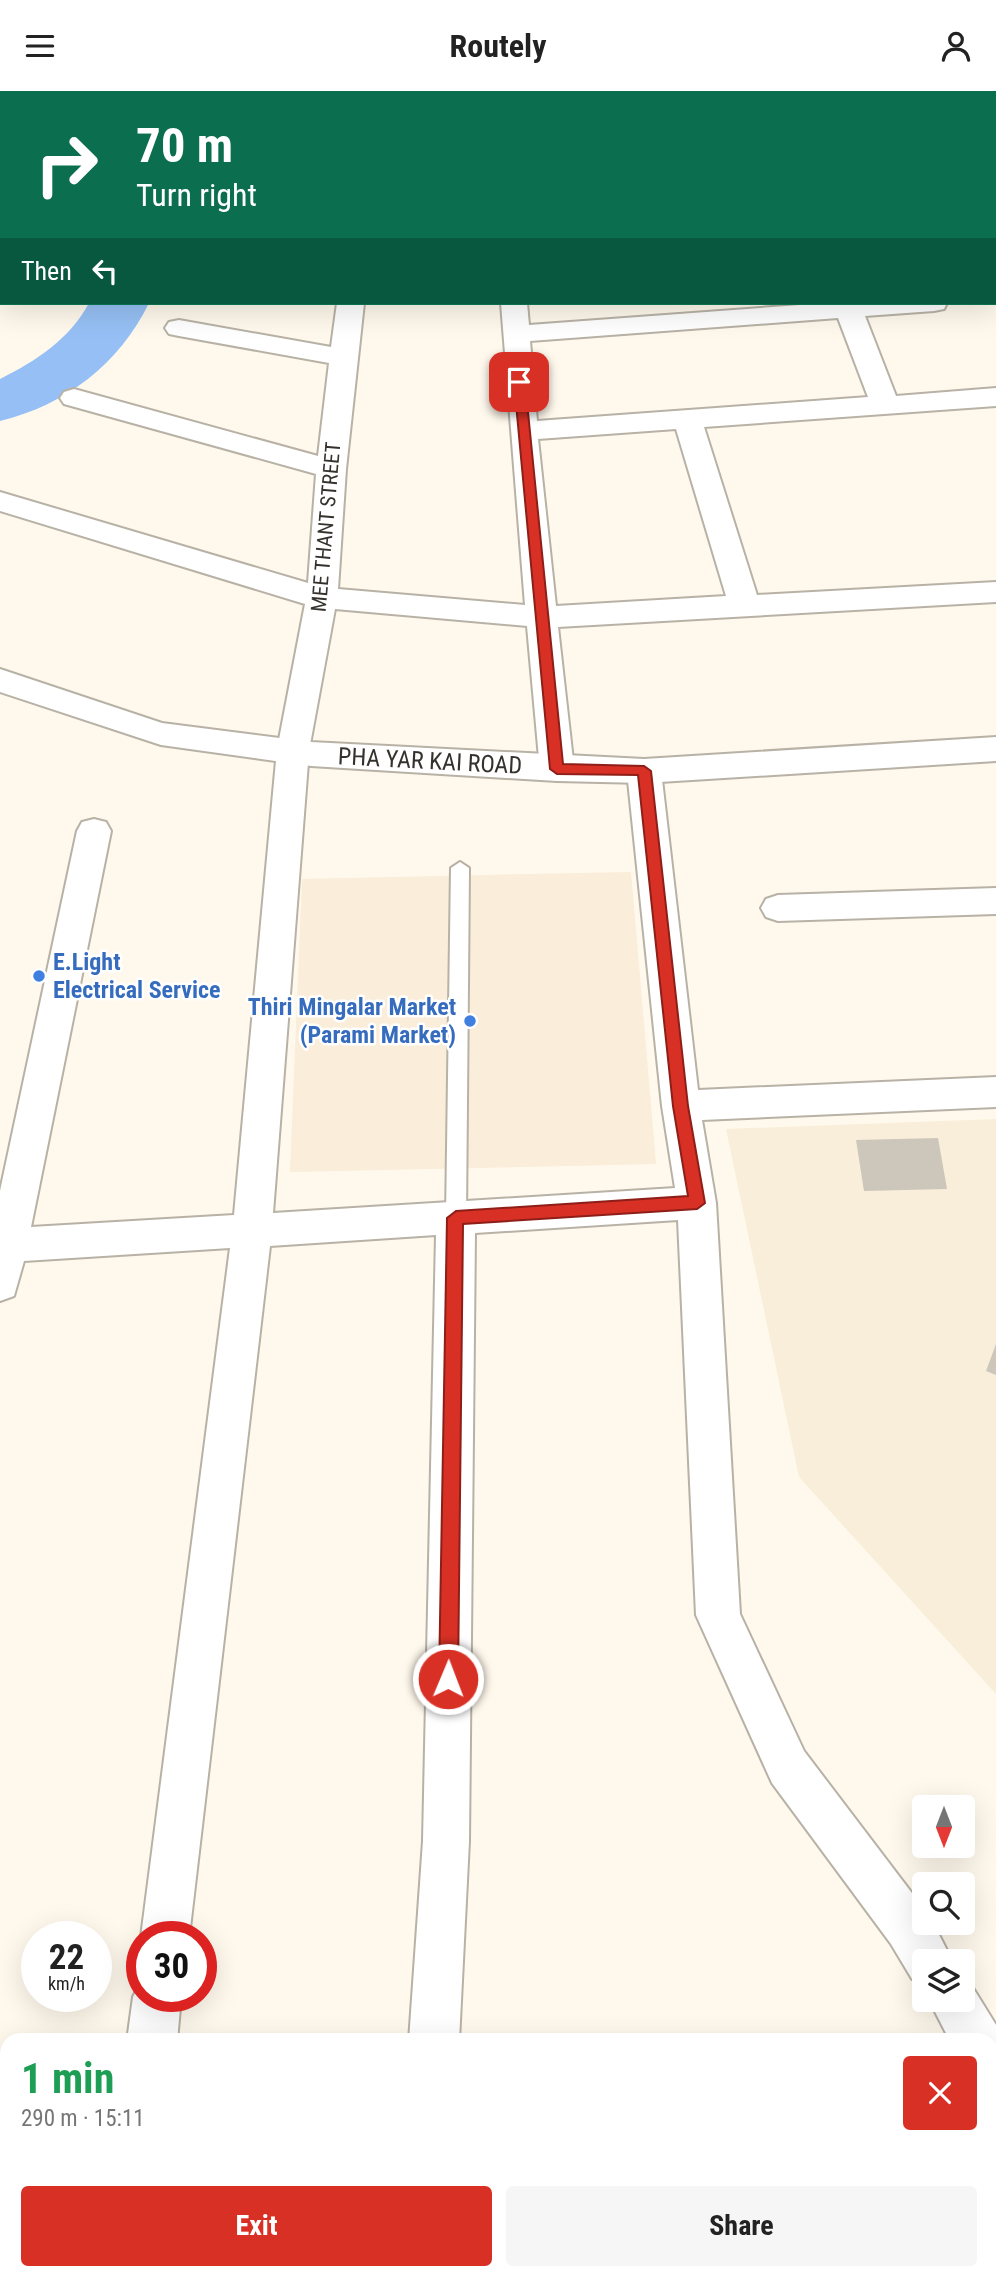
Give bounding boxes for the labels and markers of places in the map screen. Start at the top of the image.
pin [489,352,549,412]
place label: E.Light Electrical Service [53,948,221,1004]
marker: E.Light Electrical Service [31,968,47,984]
place label: Thiri Mingalar Market (Parami Market) [248,993,456,1049]
marker: Thiri Mingalar Market (Parami Market) [462,1013,478,1029]

